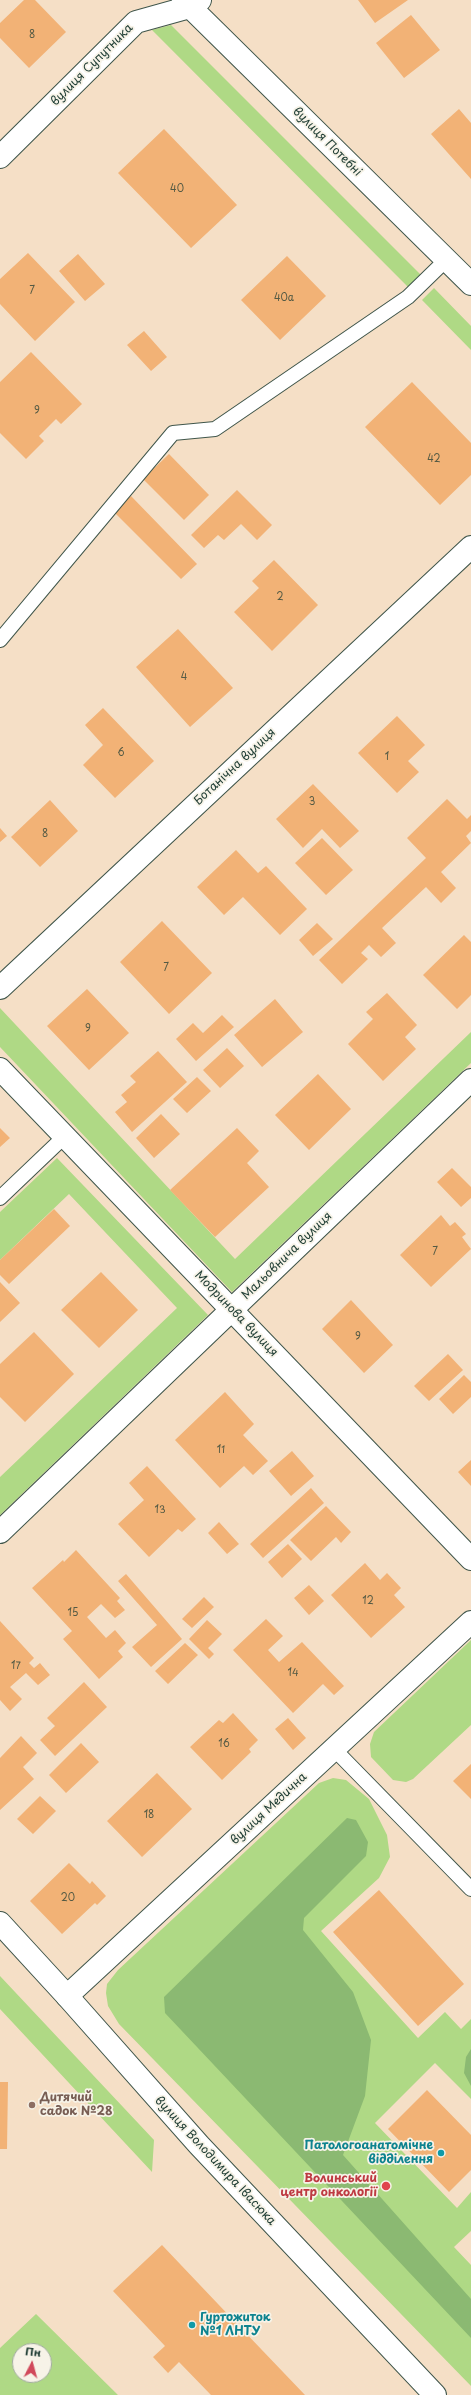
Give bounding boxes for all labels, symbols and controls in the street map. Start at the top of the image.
street label: вулиця Супутника [48,21,136,109]
house number: 8 [29,29,35,41]
street label: вулиця Потебні [290,105,364,179]
house number: 40 [170,183,184,195]
house number: 7 [29,285,35,297]
house number: 40а [274,292,294,304]
house number: 9 [34,405,40,417]
house number: 42 [427,453,441,465]
house number: 2 [276,591,284,603]
house number: 4 [181,671,187,683]
street label: Ботанічна вулиця [191,726,279,808]
house number: 6 [117,747,125,759]
house number: 1 [385,751,389,763]
house number: 3 [309,796,315,808]
house number: 8 [42,828,48,840]
house number: 7 [163,962,169,974]
house number: 9 [85,1023,91,1035]
street label: Мальовнича вулиця [239,1209,335,1303]
house number: 7 [432,1246,438,1258]
street label: Модринова вулиця [191,1268,281,1360]
house number: 9 [355,1331,361,1343]
house number: 11 [217,1444,225,1456]
house number: 13 [154,1504,166,1516]
house number: 12 [362,1595,374,1607]
house number: 15 [68,1607,78,1619]
house number: 17 [11,1660,21,1672]
house number: 14 [287,1667,299,1679]
house number: 16 [218,1738,230,1750]
street label: вулиця Медична [228,1770,310,1848]
house number: 18 [144,1809,154,1821]
house number: 20 [61,1892,75,1904]
place label: Дитячий садок №28 [40,2091,112,2119]
street label: вулиця Володимира Івасюка [151,2094,279,2228]
marker: Дитячий садок №28 [27,2100,37,2110]
place label: Патологоанатомічне відділення [305,2139,433,2167]
marker: Патологоанатомічне відділення [436,2148,446,2158]
place label: Волинський центр онкології [280,2172,377,2200]
marker: Волинський центр онкології [380,2180,392,2192]
place label: Гуртожиток №1 ЛНТУ [200,2311,270,2339]
marker: Гуртожиток №1 ЛНТУ [187,2320,197,2330]
text: Пн [24,2342,42,2361]
north arrow [12,2343,52,2383]

